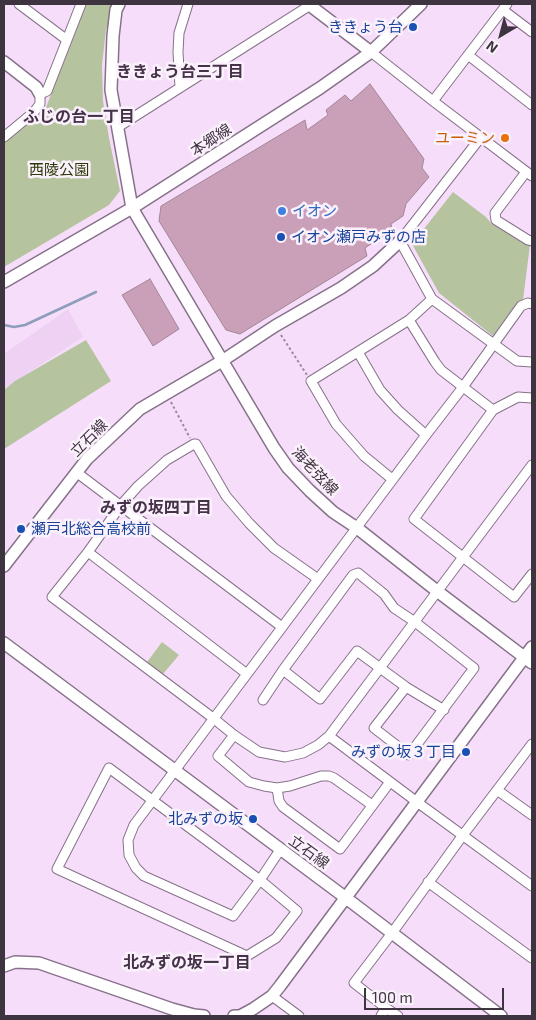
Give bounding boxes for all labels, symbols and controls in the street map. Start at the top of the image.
north arrow [476,10,526,60]
place label: ききょう台 [328,18,403,36]
marker: ききょう台 [407,21,419,33]
text: N [483,38,501,57]
district label: ききょう台三丁目 [116,62,244,82]
district label: ふじの台一丁目 [23,107,135,127]
street label: 本郷線 [187,120,235,160]
place label: ユーミン [435,129,495,147]
marker: ユーミン [499,132,511,144]
park label: 西陵公園 [29,161,89,179]
place label: イオン [292,202,337,220]
marker: イオン [276,205,288,217]
place label: イオン瀬戸みずの店 [291,228,426,246]
marker: イオン瀬戸みずの店 [275,231,287,243]
street label: 立石線 [67,416,111,460]
street label: 海老弦線 [288,443,342,499]
district label: みずの坂四丁目 [100,498,212,518]
place label: 瀬戸北総合高校前 [31,520,151,538]
marker: 瀬戸北総合高校前 [15,523,27,535]
place label: みずの坂３丁目 [351,743,456,761]
marker: みずの坂３丁目 [460,746,472,758]
place label: 北みずの坂 [168,810,243,828]
marker: 北みずの坂 [247,813,259,825]
street label: 立石線 [286,831,332,873]
district label: 北みずの坂一丁目 [123,953,251,973]
scale bar [366,978,506,1010]
text: 100 m [372,988,413,1006]

